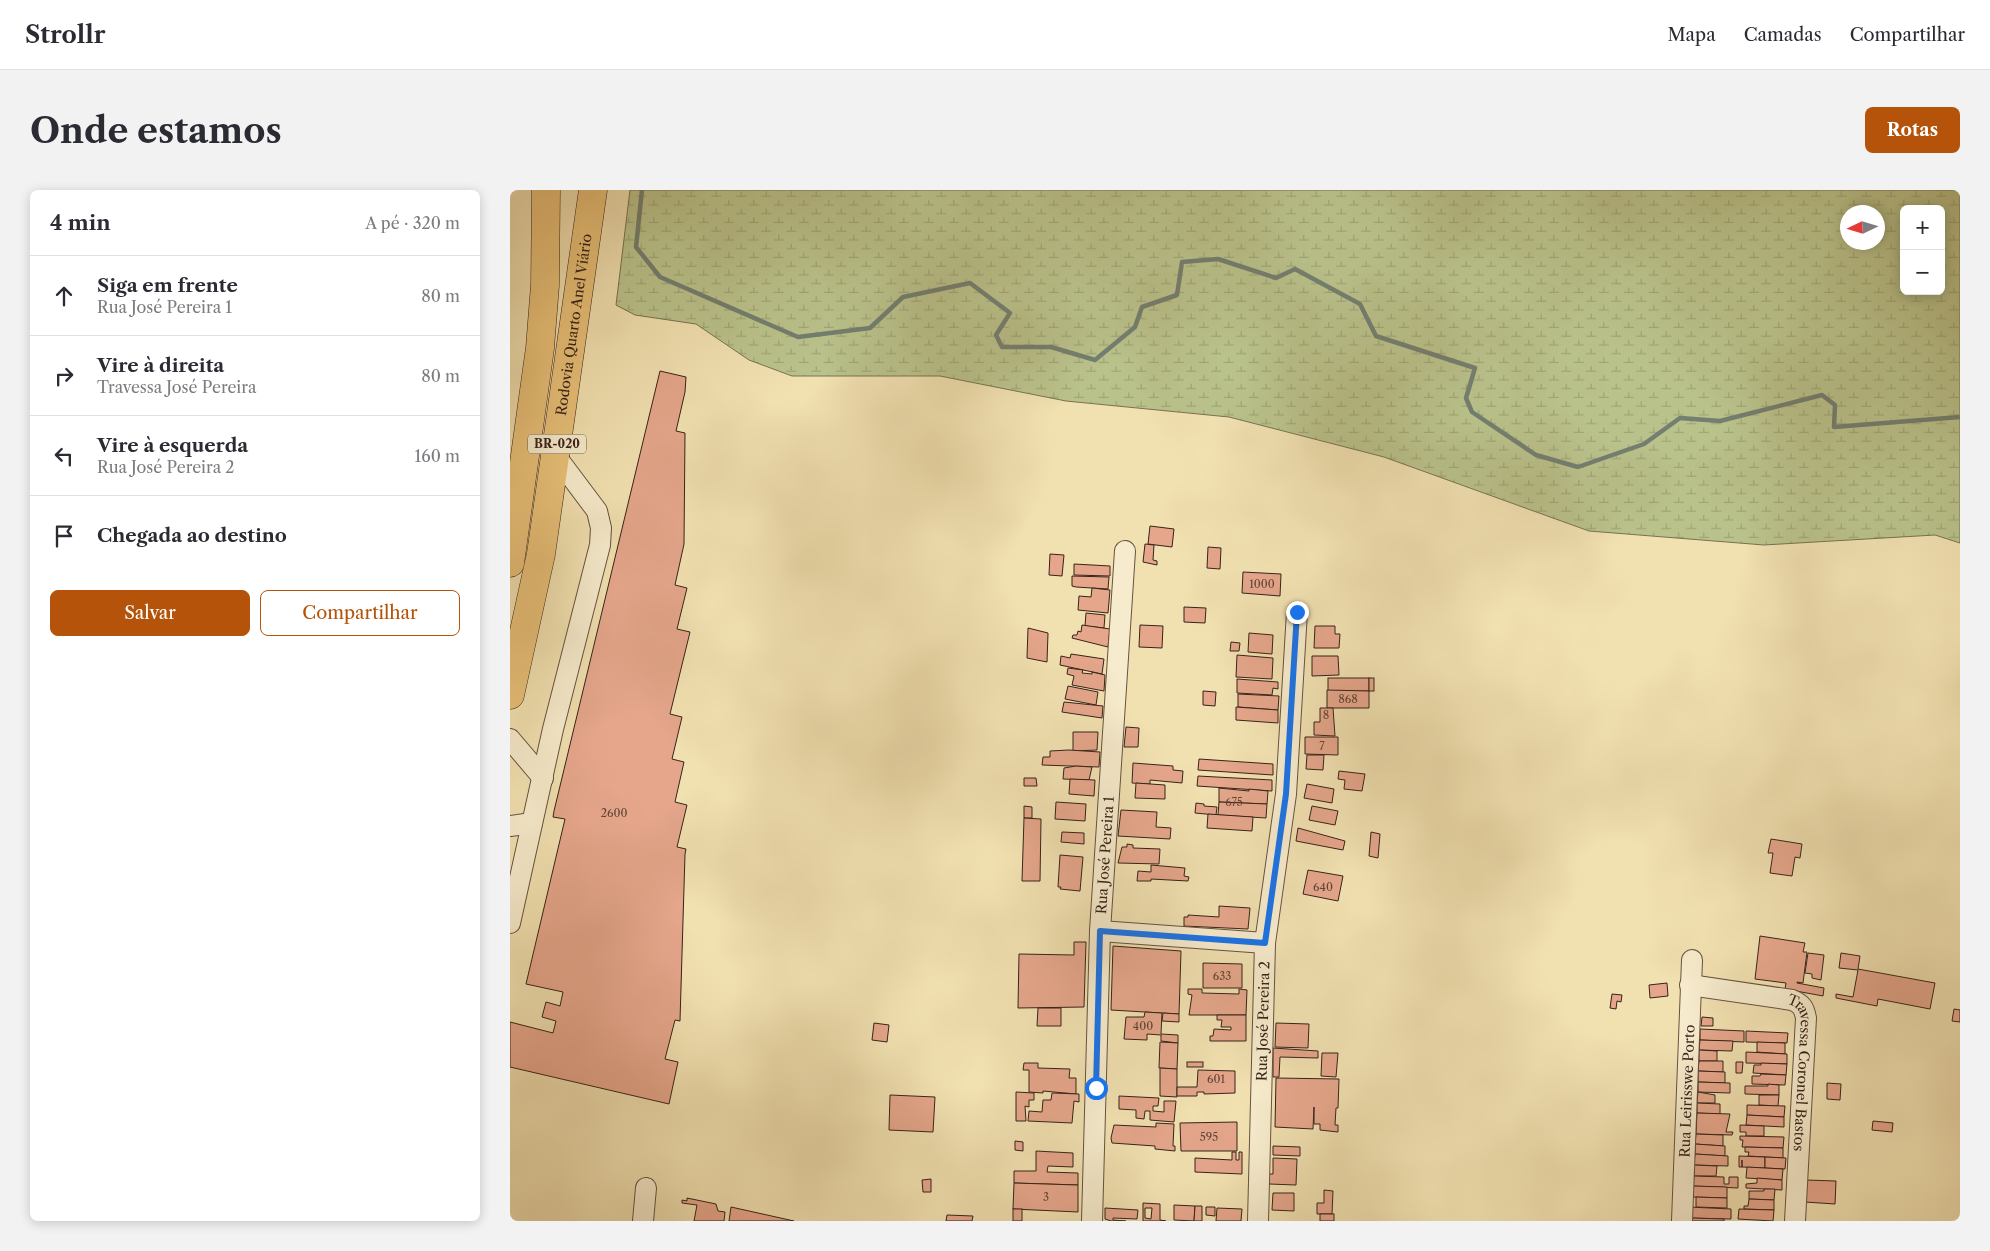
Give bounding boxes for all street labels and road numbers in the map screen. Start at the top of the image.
street label: Rodovia Quarto Anel Viário [552,233,596,417]
road number: BR-020 [528,434,586,454]
street label: Rua José Pereira 1 [1092,796,1118,915]
street label: Rua José Pereira 2 [1253,961,1274,1081]
street label: Travessa Coronel Bastos [1785,990,1815,1152]
street label: Rua Leirisswe Porto [1675,1024,1699,1158]

